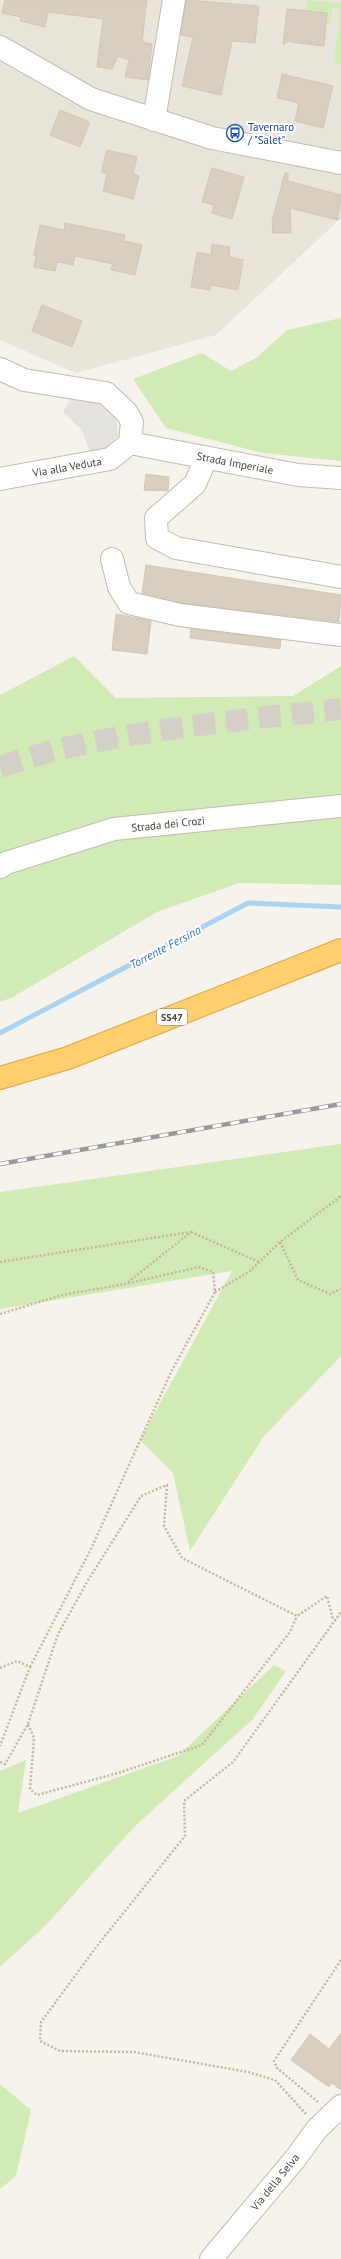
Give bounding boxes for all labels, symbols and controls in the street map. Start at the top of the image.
place label: Tavernaro / "Salet" [247,120,294,147]
bus stop icon: Tavernaro / "Salet" [225,123,245,143]
street label: Strada Imperiale [196,449,275,477]
street label: Via alla Veduta [30,454,103,480]
street label: Strada dei Crozi [131,813,206,835]
water label: Torrente Fersina [127,922,203,972]
road number: SS47 [157,1009,187,1025]
street label: Via della Selva [247,2151,302,2214]

